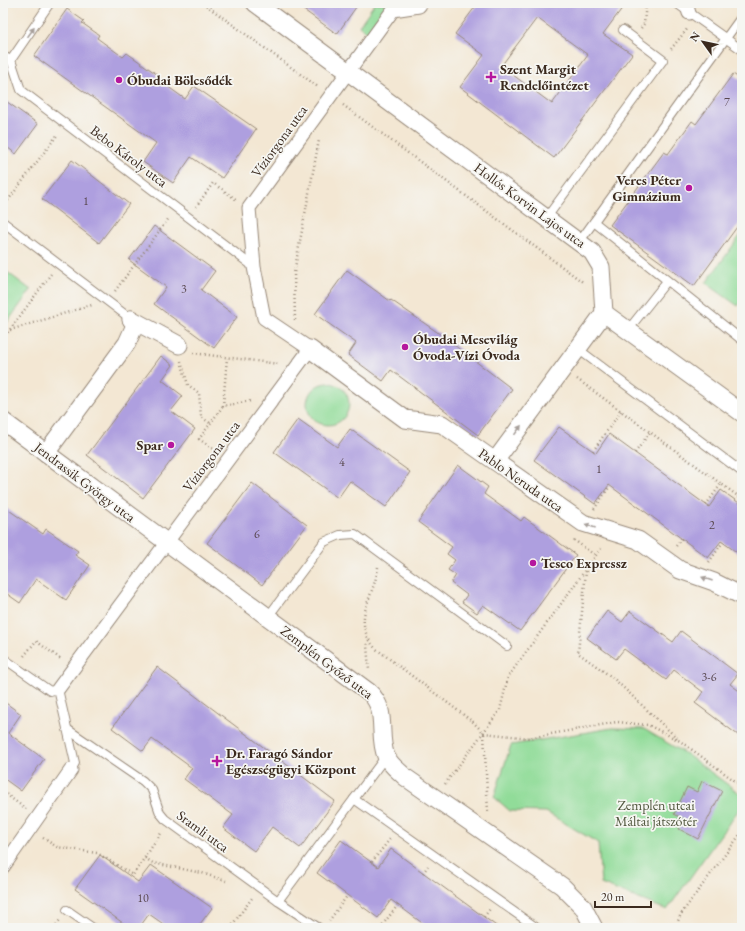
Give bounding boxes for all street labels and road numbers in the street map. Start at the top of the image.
street label: Víziorgona utca [247,101,311,180]
street label: Bebo Károly utca [87,121,172,191]
street label: Hollós Korvin Lajos utca [471,158,590,252]
street label: Víziorgona utca [178,417,244,495]
street label: Jendrassik György utca [30,437,140,526]
street label: Pablo Neruda utca [475,444,567,516]
street label: Zemplén Győző utca [277,621,377,703]
street label: Sramli utca [173,806,233,856]

